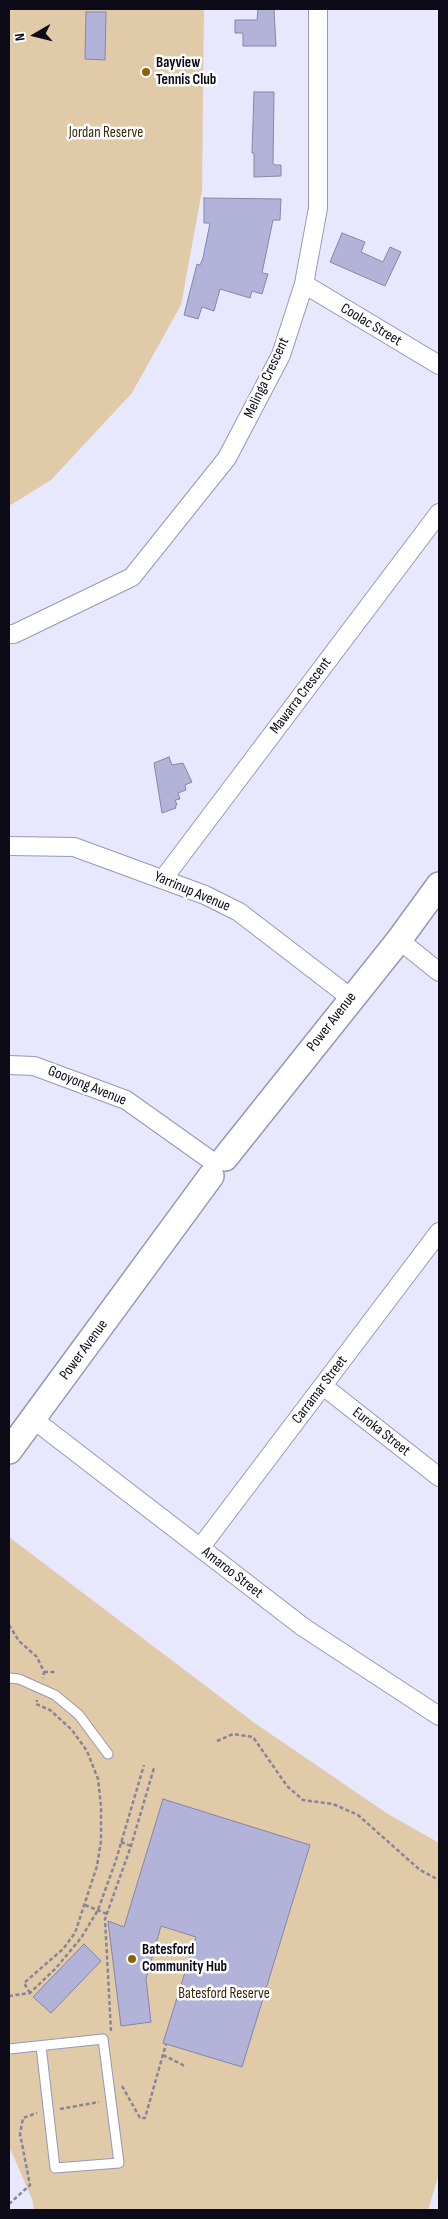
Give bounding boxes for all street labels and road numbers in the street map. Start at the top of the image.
street label: Coolac Street [337,300,405,350]
street label: Melinga Crescent [240,335,294,421]
street label: Mawarra Crescent [266,654,336,738]
street label: Yarrinup Avenue [151,868,233,916]
street label: Power Avenue [303,989,361,1055]
street label: Gooyong Avenue [45,1062,129,1110]
street label: Power Avenue [56,1316,112,1384]
street label: Carramar Street [289,1352,351,1428]
street label: Euroka Street [349,1404,413,1460]
street label: Amaroo Street [198,1544,266,1602]

